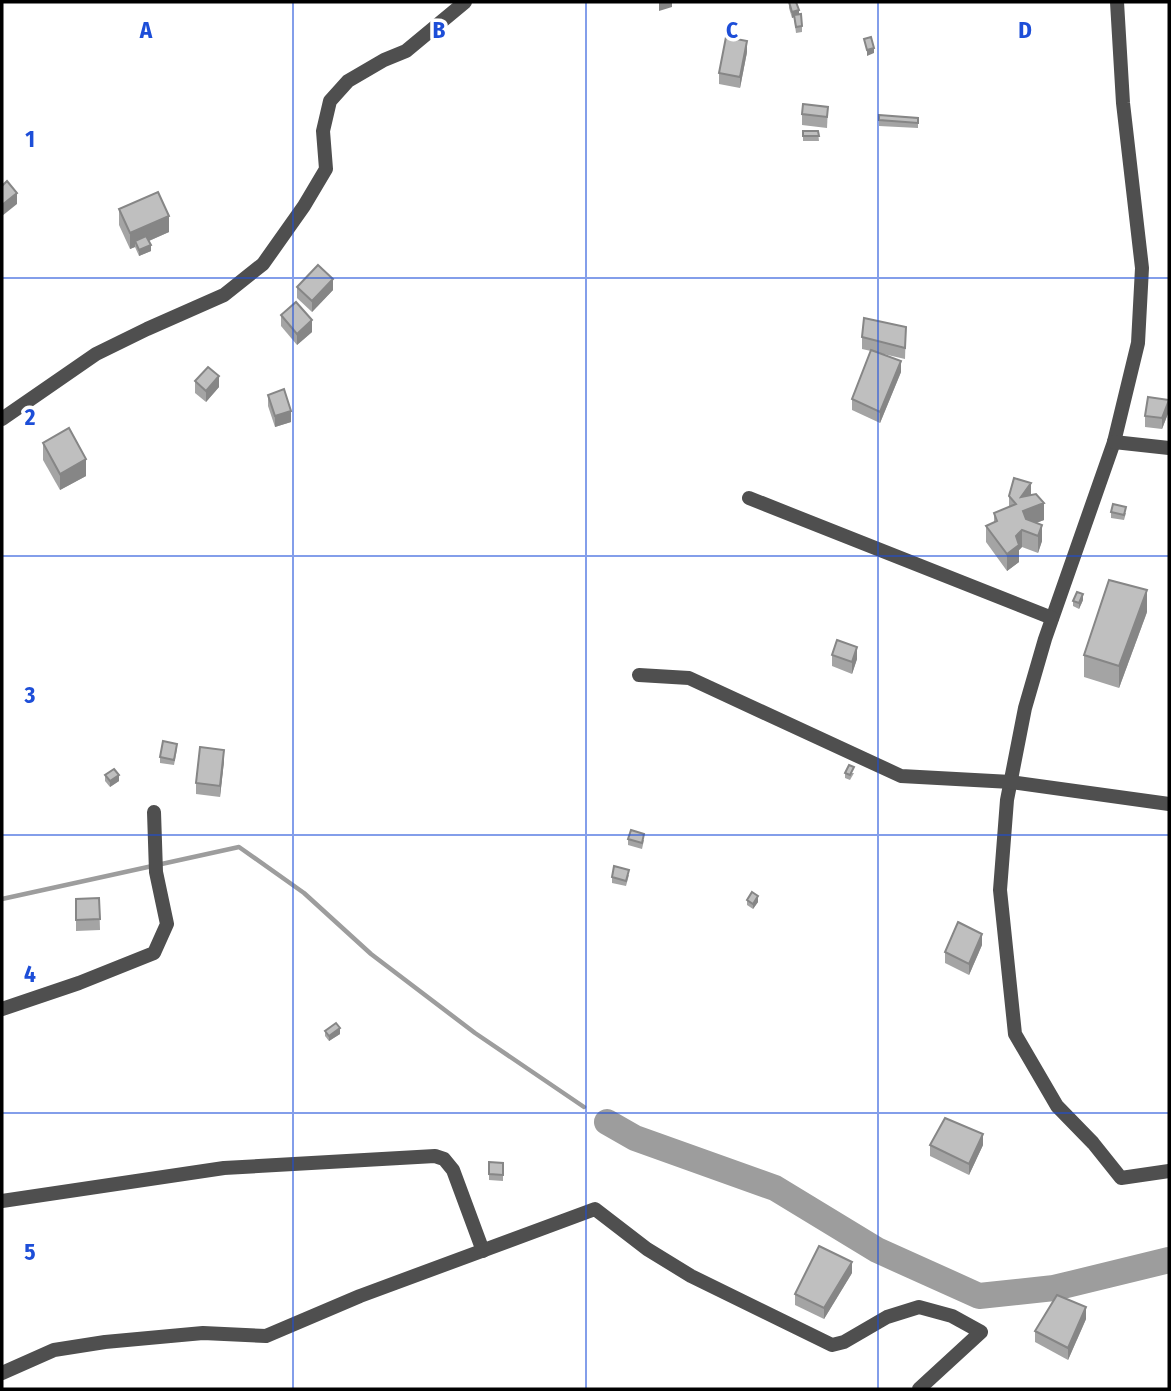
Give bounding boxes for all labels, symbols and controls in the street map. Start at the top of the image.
text: A [139,16,153,44]
text: B [433,16,446,44]
text: C [726,16,738,44]
text: D [1018,16,1032,44]
text: 1 [25,125,35,153]
text: 2 [24,403,36,431]
text: 3 [24,681,36,709]
text: 4 [24,960,36,988]
text: 5 [24,1238,36,1266]

